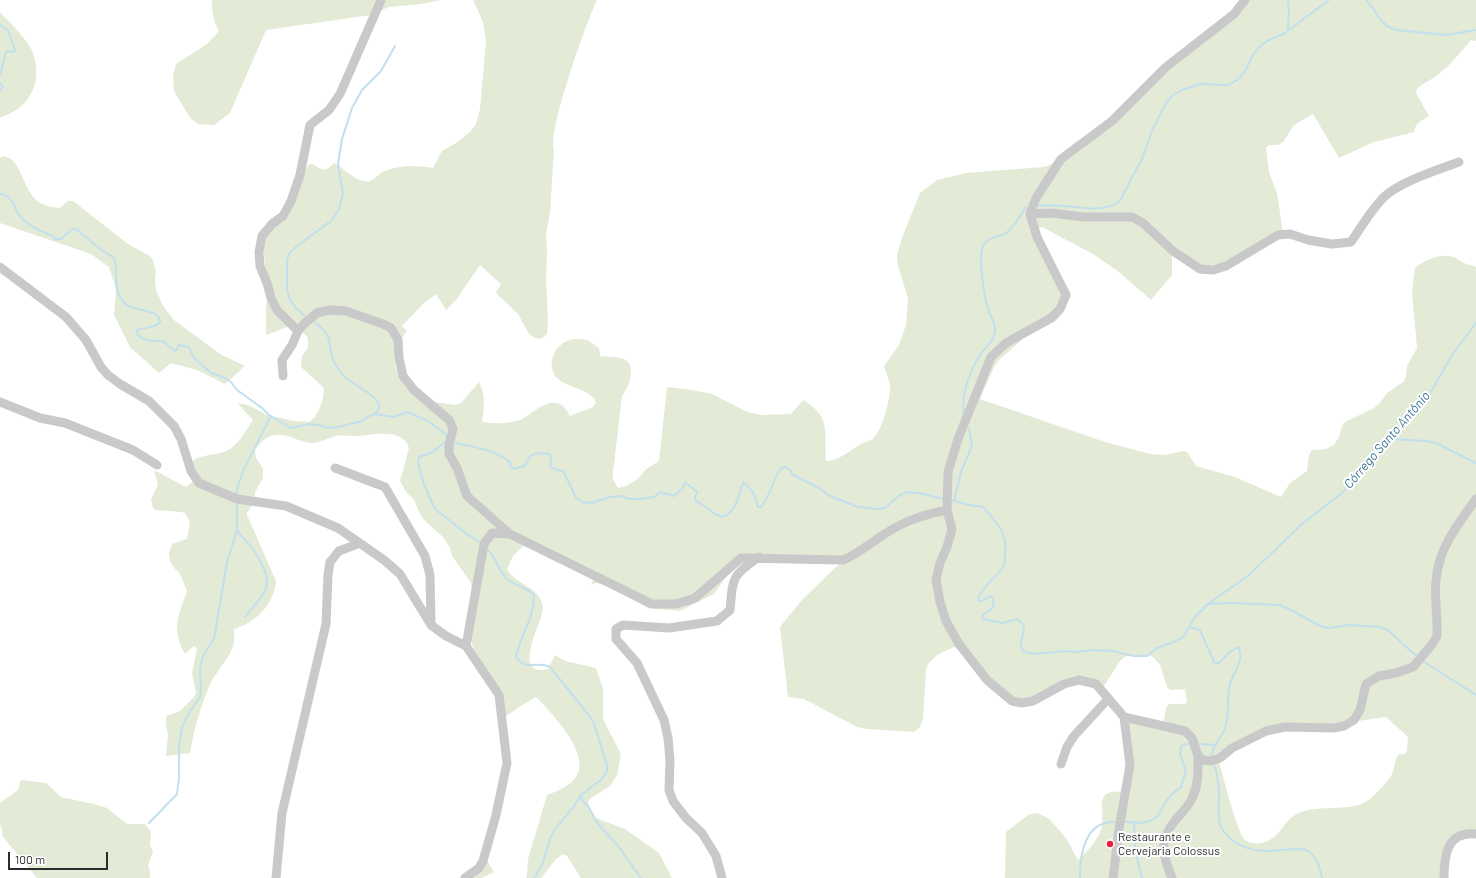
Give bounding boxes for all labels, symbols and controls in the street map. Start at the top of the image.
water label: Córrego Santo Antônio [1341,388,1433,492]
place label: Restaurante e Cervejaria Colossus [1118,830,1220,858]
marker: Restaurante e Cervejaria Colossus [1105,839,1115,849]
scale bar [10,844,110,870]
text: 100 m [15,852,45,866]

